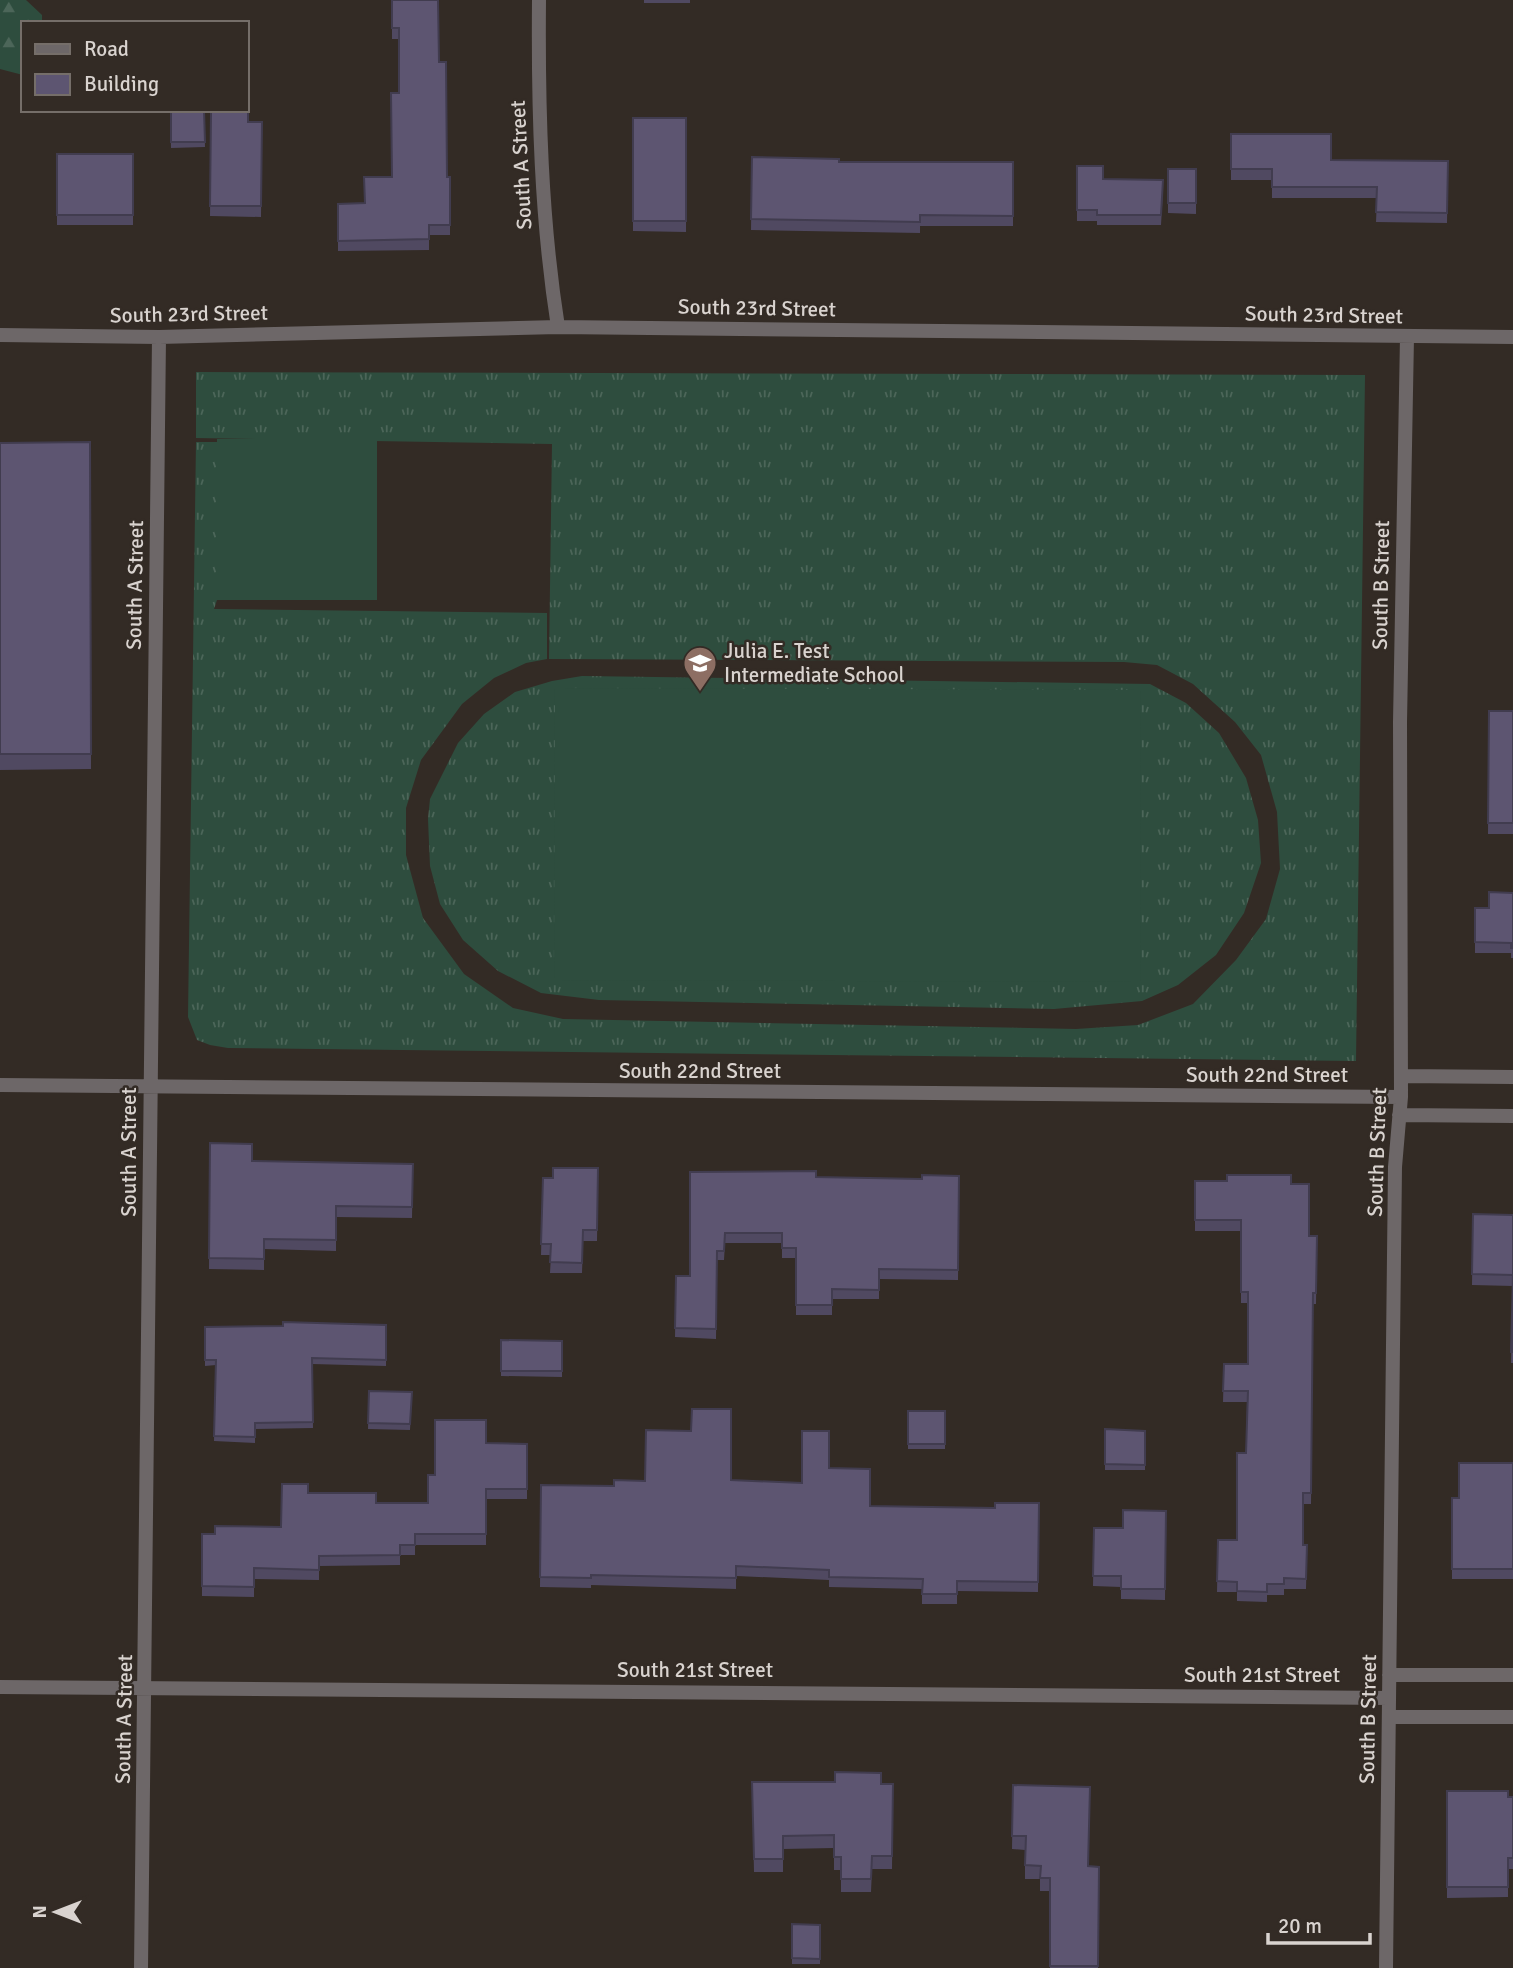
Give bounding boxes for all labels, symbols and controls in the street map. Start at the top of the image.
legend [21,21,248,112]
text: Road [84,36,129,62]
text: Building [84,71,159,97]
street label: South A Street [505,100,537,230]
street label: South 23rd Street [678,294,836,322]
street label: South 23rd Street [110,300,268,328]
street label: South 23rd Street [1245,301,1403,329]
street label: South A Street [121,520,149,650]
street label: South B Street [1367,520,1395,650]
place label: Julia E. Test Intermediate School [724,638,905,688]
school or university icon: Julia E. Test Intermediate School [681,644,719,693]
street label: South 22nd Street [619,1058,781,1084]
street label: South 22nd Street [1186,1062,1348,1088]
street label: South A Street [116,1087,142,1217]
street label: South B Street [1362,1087,1392,1217]
street label: South A Street [110,1654,138,1784]
street label: South B Street [1354,1654,1382,1784]
street label: South 21st Street [617,1657,773,1683]
street label: South 21st Street [1184,1662,1340,1688]
north arrow [21,1877,91,1947]
scale bar [1268,1902,1370,1946]
text: N [28,1905,52,1919]
text: 20 m [1278,1913,1322,1939]

